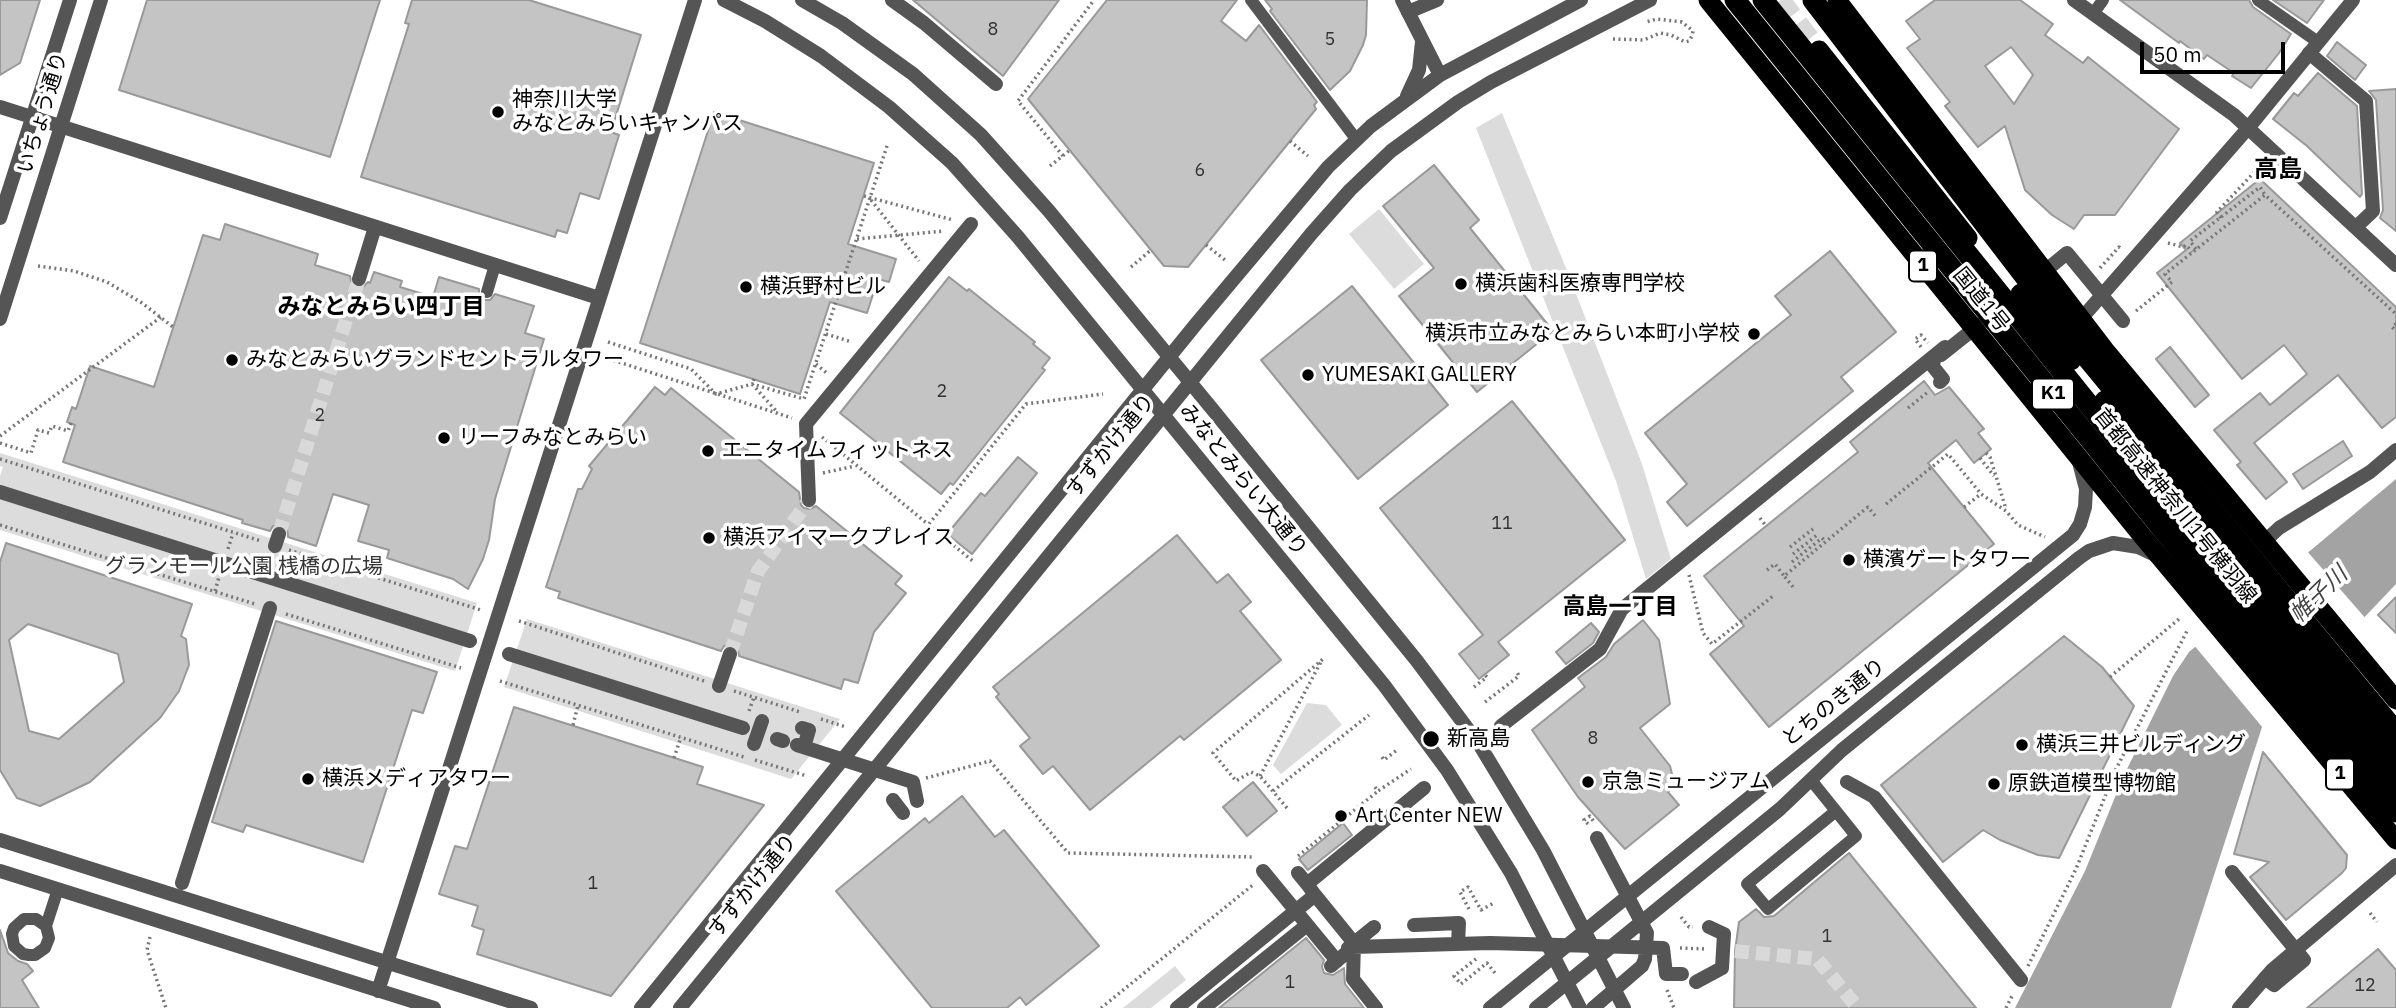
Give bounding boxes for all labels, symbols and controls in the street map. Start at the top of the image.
house number: 8 [988,19,998,41]
scale bar [2144,28,2289,72]
house number: 5 [1325,29,1335,51]
text: 50 m [2153,40,2202,68]
street label: いちょう通り [13,49,73,177]
place label: 神奈川大学 みなとみらいキャンパス [512,87,743,137]
marker: 神奈川大学 みなとみらいキャンパス [490,104,506,120]
district label: 高島 [2254,156,2302,184]
house number: 6 [1195,160,1205,182]
road number: 1 [1909,250,1937,282]
street label: 国道1号 [1947,263,2015,337]
place label: 横浜歯科医療専門学校 [1475,271,1685,297]
place label: 横浜野村ビル [760,274,886,300]
marker: 横浜歯科医療専門学校 [1453,276,1469,292]
marker: 横浜野村ビル [738,279,754,295]
district label: みなとみらい四丁目 [278,293,484,321]
place label: 横浜市立みなとみらい本町小学校 [1425,321,1740,347]
marker: 横浜市立みなとみらい本町小学校 [1746,326,1762,342]
place label: みなとみらいグランドセントラルタワー [246,347,624,373]
marker: みなとみらいグランドセントラルタワー [224,352,240,368]
place label: YUMESAKI GALLERY [1322,362,1517,388]
marker: YUMESAKI GALLERY [1300,367,1316,383]
road number: K1 [2032,378,2074,410]
house number: 2 [937,381,947,403]
street label: すずかけ通り [1062,389,1160,503]
street label: みなとみらい大通り [1174,399,1312,561]
street label: 首都高速神奈川1号横羽線 [2089,403,2261,609]
house number: 2 [315,405,325,427]
place label: リーフみなとみらい [458,425,647,451]
marker: リーフみなとみらい [436,430,452,446]
place label: エニタイムフィットネス [722,438,953,464]
marker: エニタイムフィットネス [700,443,716,459]
house number: 11 [1491,513,1513,535]
place label: 横浜アイマークプレイス [723,525,954,551]
marker: 横浜アイマークプレイス [701,530,717,546]
place label: 横濱ゲートタワー [1863,547,2031,573]
marker: 横濱ゲートタワー [1841,552,1857,568]
park label: グランモール公園 桟橋の広場 [105,554,383,580]
water label: 帷子川 [2285,561,2353,629]
district label: 高島一丁目 [1563,593,1677,621]
street label: とちのき通り [1777,654,1891,752]
place label: 新高島 [1447,726,1510,752]
house number: 8 [1588,728,1598,750]
marker: 新高島 [1421,729,1441,749]
place label: 横浜三井ビルディング [2036,732,2246,758]
marker: 横浜三井ビルディング [2014,737,2030,753]
road number: 1 [2326,758,2354,790]
place label: 横浜メディアタワー [322,766,511,792]
place label: 京急ミュージアム [1602,769,1770,795]
marker: 横浜メディアタワー [300,771,316,787]
place label: 原鉄道模型博物館 [2008,771,2176,797]
marker: 京急ミュージアム [1580,774,1596,790]
marker: 原鉄道模型博物館 [1986,776,2002,792]
place label: Art Center NEW [1355,803,1502,829]
marker: Art Center NEW [1333,808,1349,824]
street label: すずかけ通り [704,829,802,943]
house number: 1 [588,873,598,895]
house number: 1 [1822,926,1832,948]
house number: 1 [1285,972,1295,994]
house number: 12 [2354,975,2376,997]

